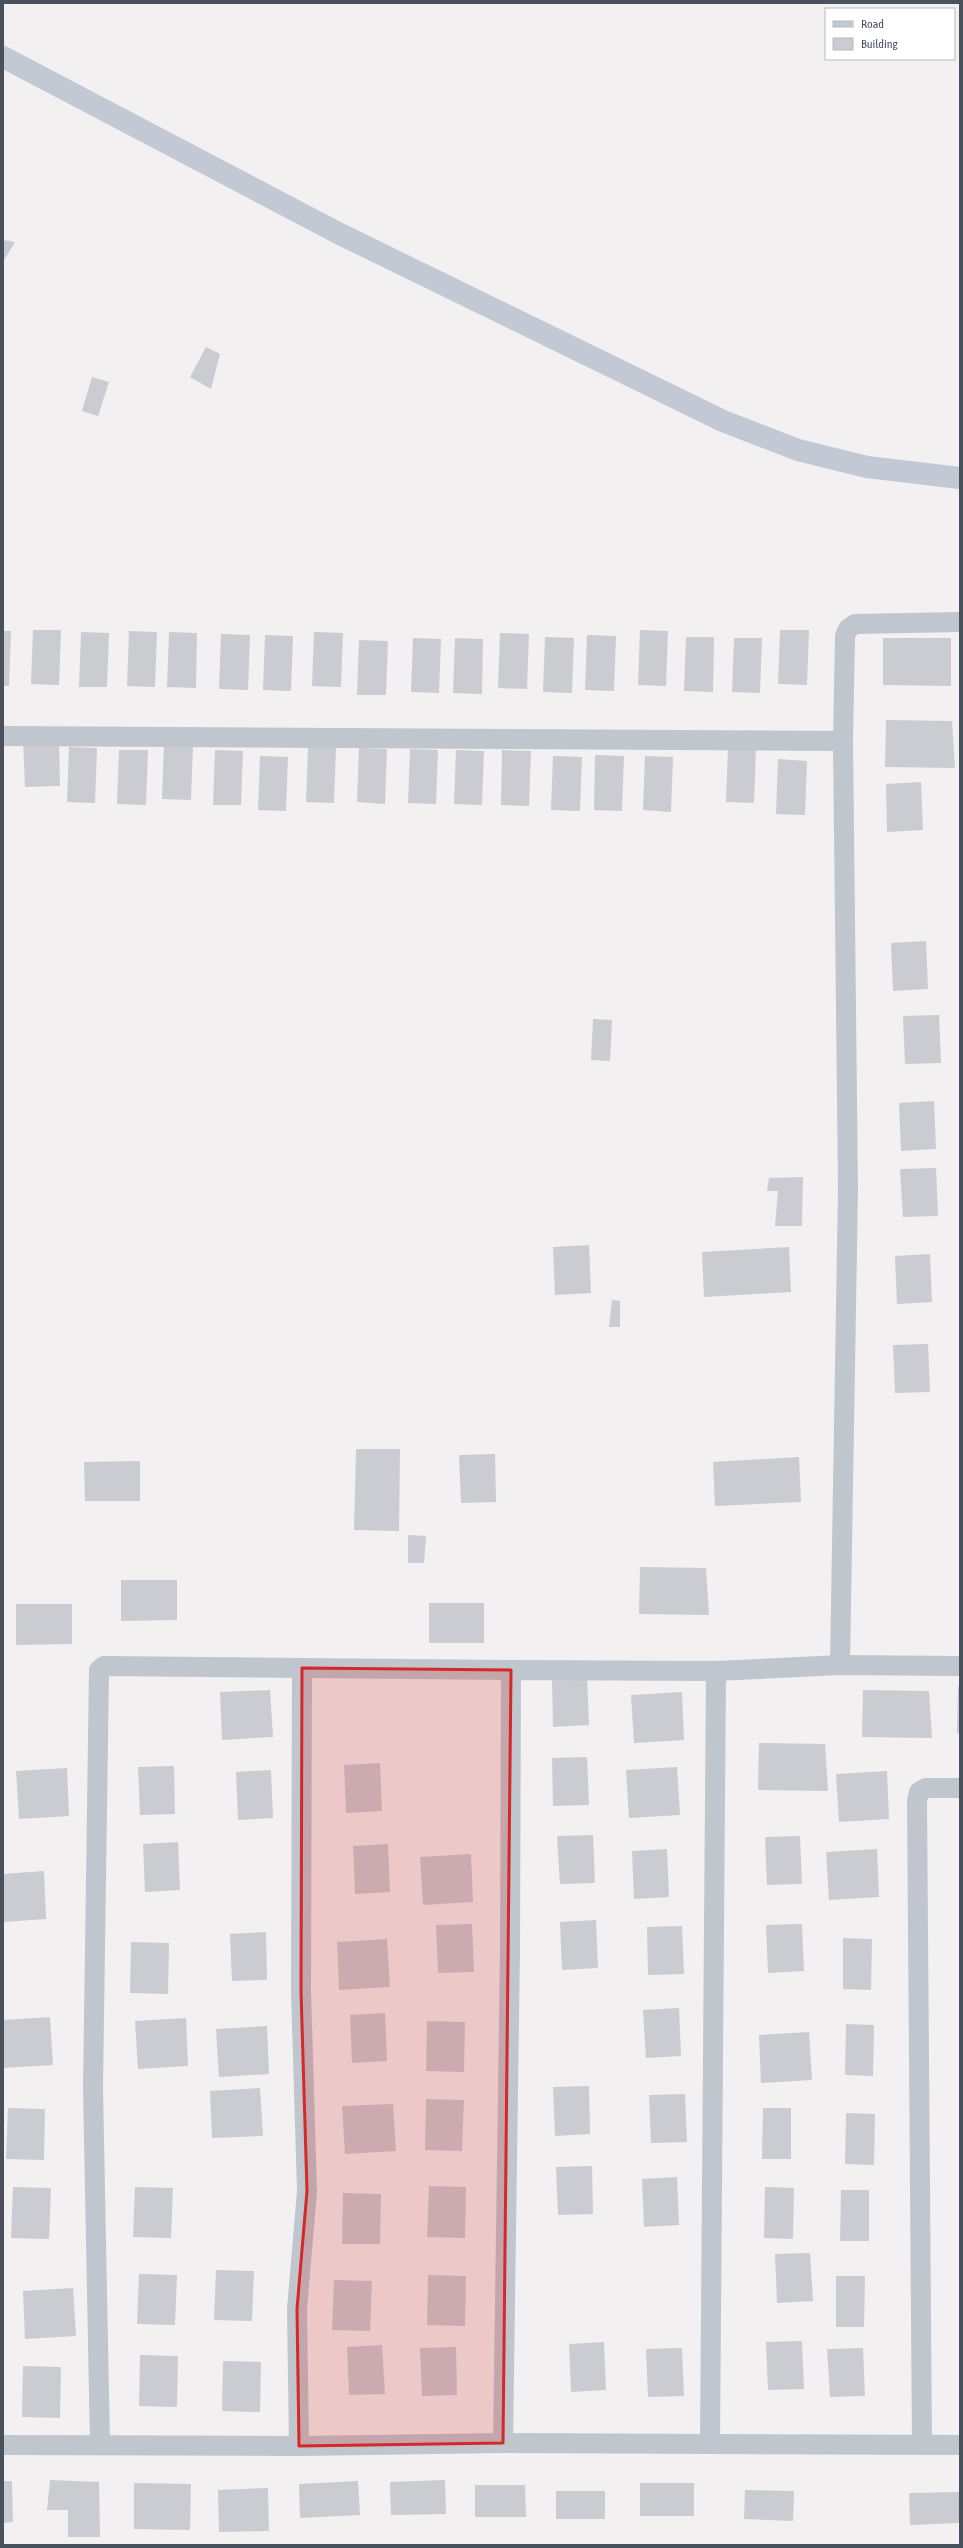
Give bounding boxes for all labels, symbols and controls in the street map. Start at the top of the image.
legend [825,8,955,60]
text: Road [861,17,884,31]
text: Building [861,37,899,51]

